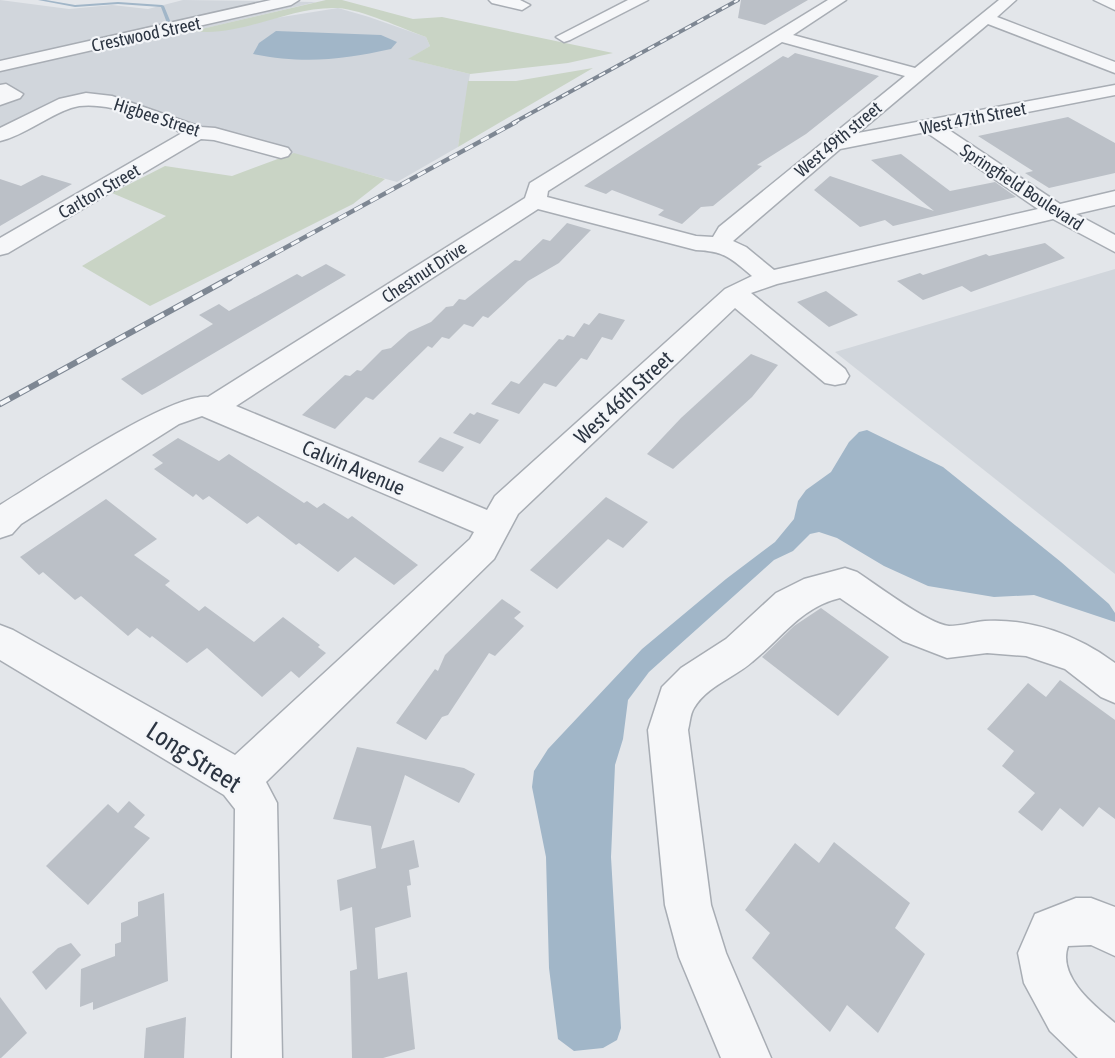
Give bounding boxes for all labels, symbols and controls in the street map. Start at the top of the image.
street label: Crestwood Street [89,12,203,56]
street label: Higbee Street [111,93,203,141]
street label: West 49th street [791,97,885,181]
street label: West 47th Street [918,97,1028,139]
street label: Springfield Boulevard [956,139,1088,235]
street label: Carlton Street [54,159,144,223]
street label: Chestnut Drive [378,237,470,307]
street label: West 46th Street [569,345,677,449]
street label: Calvin Avenue [299,435,409,499]
street label: Long Street [141,715,247,799]

